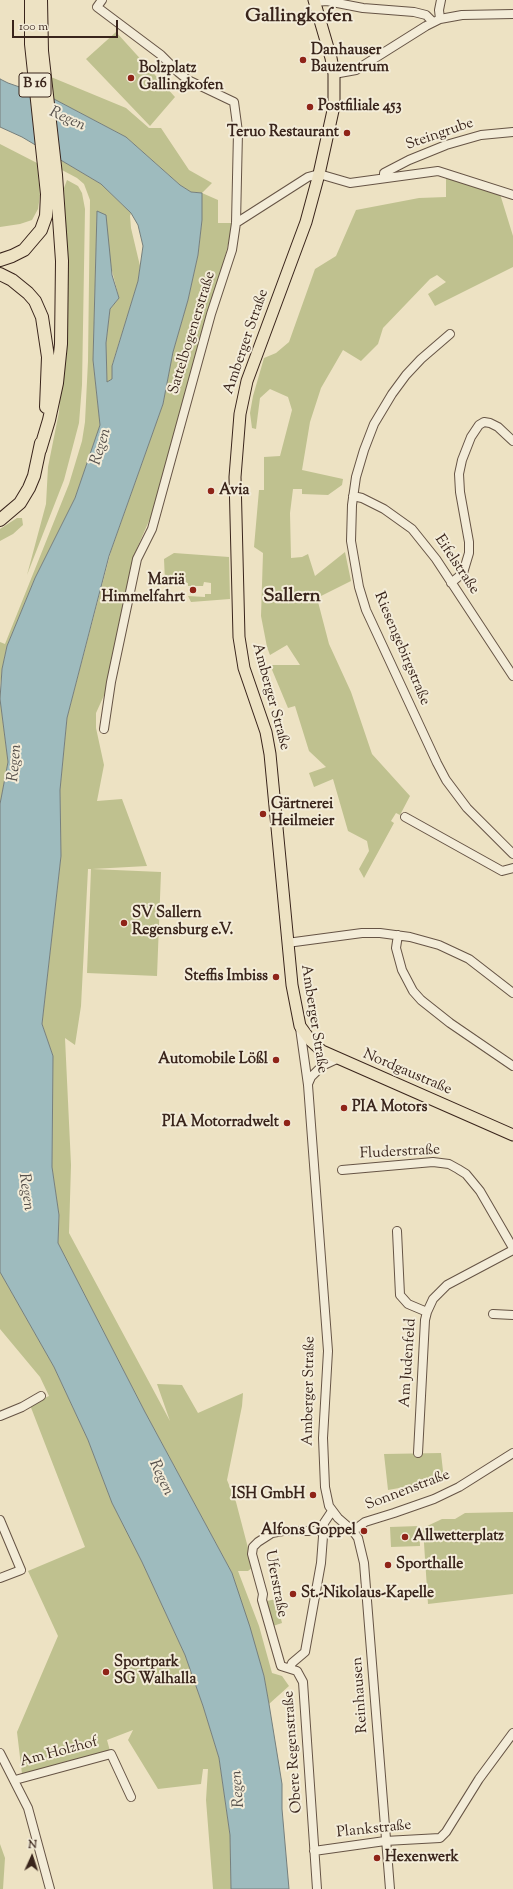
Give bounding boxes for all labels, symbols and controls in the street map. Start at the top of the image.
district label: Gallingkofen [245,7,353,29]
scale bar [14,12,120,38]
text: 100 m [19,18,48,36]
place label: Danhauser Bauzentrum [311,42,389,77]
marker: Danhauser Bauzentrum [298,55,308,65]
place label: Bolzplatz Gallingkofen [139,60,224,95]
road number: B 16 [19,73,51,97]
marker: Bolzplatz Gallingkofen [126,73,136,83]
place label: Postfiliale 453 [318,98,402,116]
marker: Postfiliale 453 [305,102,315,112]
water label: Regen [46,104,88,136]
street label: Steingrube [404,115,476,155]
place label: Teruo Restaurant [227,124,339,142]
marker: Teruo Restaurant [342,128,352,138]
street label: Sattelbogenerstraße [166,269,220,397]
street label: Amberger Straße [221,287,273,397]
water label: Regen [87,426,117,468]
place label: Avia [219,482,249,500]
marker: Avia [206,486,216,496]
street label: Eifelstraße [430,532,482,598]
place label: Mariä Himmelfahrt [102,572,185,607]
marker: Mariä Himmelfahrt [188,585,198,595]
district label: Sallern [263,587,321,609]
street label: Riesengebirgstraße [369,590,433,708]
street label: Amberger Straße [247,642,293,752]
water label: Regen [5,743,27,783]
place label: Gärtnerei Heilmeier [271,796,334,831]
marker: Gärtnerei Heilmeier [258,809,268,819]
place label: SV Sallern Regensburg e.V. [132,905,233,940]
marker: SV Sallern Regensburg e.V. [119,918,129,928]
street label: Amberger Straße [296,963,330,1075]
place label: Steffis Imbiss [184,968,268,986]
marker: Steffis Imbiss [271,972,281,982]
street label: Nordgaustraße [360,1046,454,1100]
place label: Automobile Lößl [158,1051,268,1069]
marker: Automobile Lößl [271,1055,281,1065]
place label: PIA Motors [352,1099,427,1117]
marker: PIA Motors [339,1103,349,1113]
place label: PIA Motorradwelt [162,1114,279,1132]
marker: PIA Motorradwelt [282,1118,292,1128]
street label: Fluderstraße [359,1142,441,1164]
water label: Regen [13,1172,37,1212]
street label: Am Judenfeld [397,1318,421,1408]
street label: Amberger Straße [300,1336,320,1446]
water label: Regen [143,1457,177,1499]
street label: Sonnenstraße [363,1467,453,1515]
place label: ISH GmbH [231,1486,305,1504]
marker: ISH GmbH [308,1490,318,1500]
place label: Alfons Goppel [261,1522,356,1540]
marker: Alfons Goppel [359,1526,369,1536]
place label: Allwetterplatz [413,1528,504,1546]
marker: Allwetterplatz [400,1532,410,1542]
street label: Uferstraße [260,1549,290,1619]
place label: Sporthalle [396,1556,463,1574]
marker: Sporthalle [383,1560,393,1570]
place label: St.-Nikolaus-Kapelle [301,1585,434,1603]
marker: St.-Nikolaus-Kapelle [288,1589,298,1599]
place label: Sportpark SG Walhalla [114,1654,196,1689]
street label: Reinhausen [349,1656,373,1734]
marker: Sportpark SG Walhalla [101,1667,111,1677]
street label: Obere Regenstraße [281,1690,307,1814]
street label: Am Holzhof [18,1734,100,1772]
water label: Regen [228,1770,250,1808]
street label: Plankstraße [336,1817,412,1843]
north arrow [12,1837,52,1877]
text: N [28,1837,37,1853]
place label: Hexenwerk [385,1849,459,1867]
marker: Hexenwerk [372,1853,382,1863]

